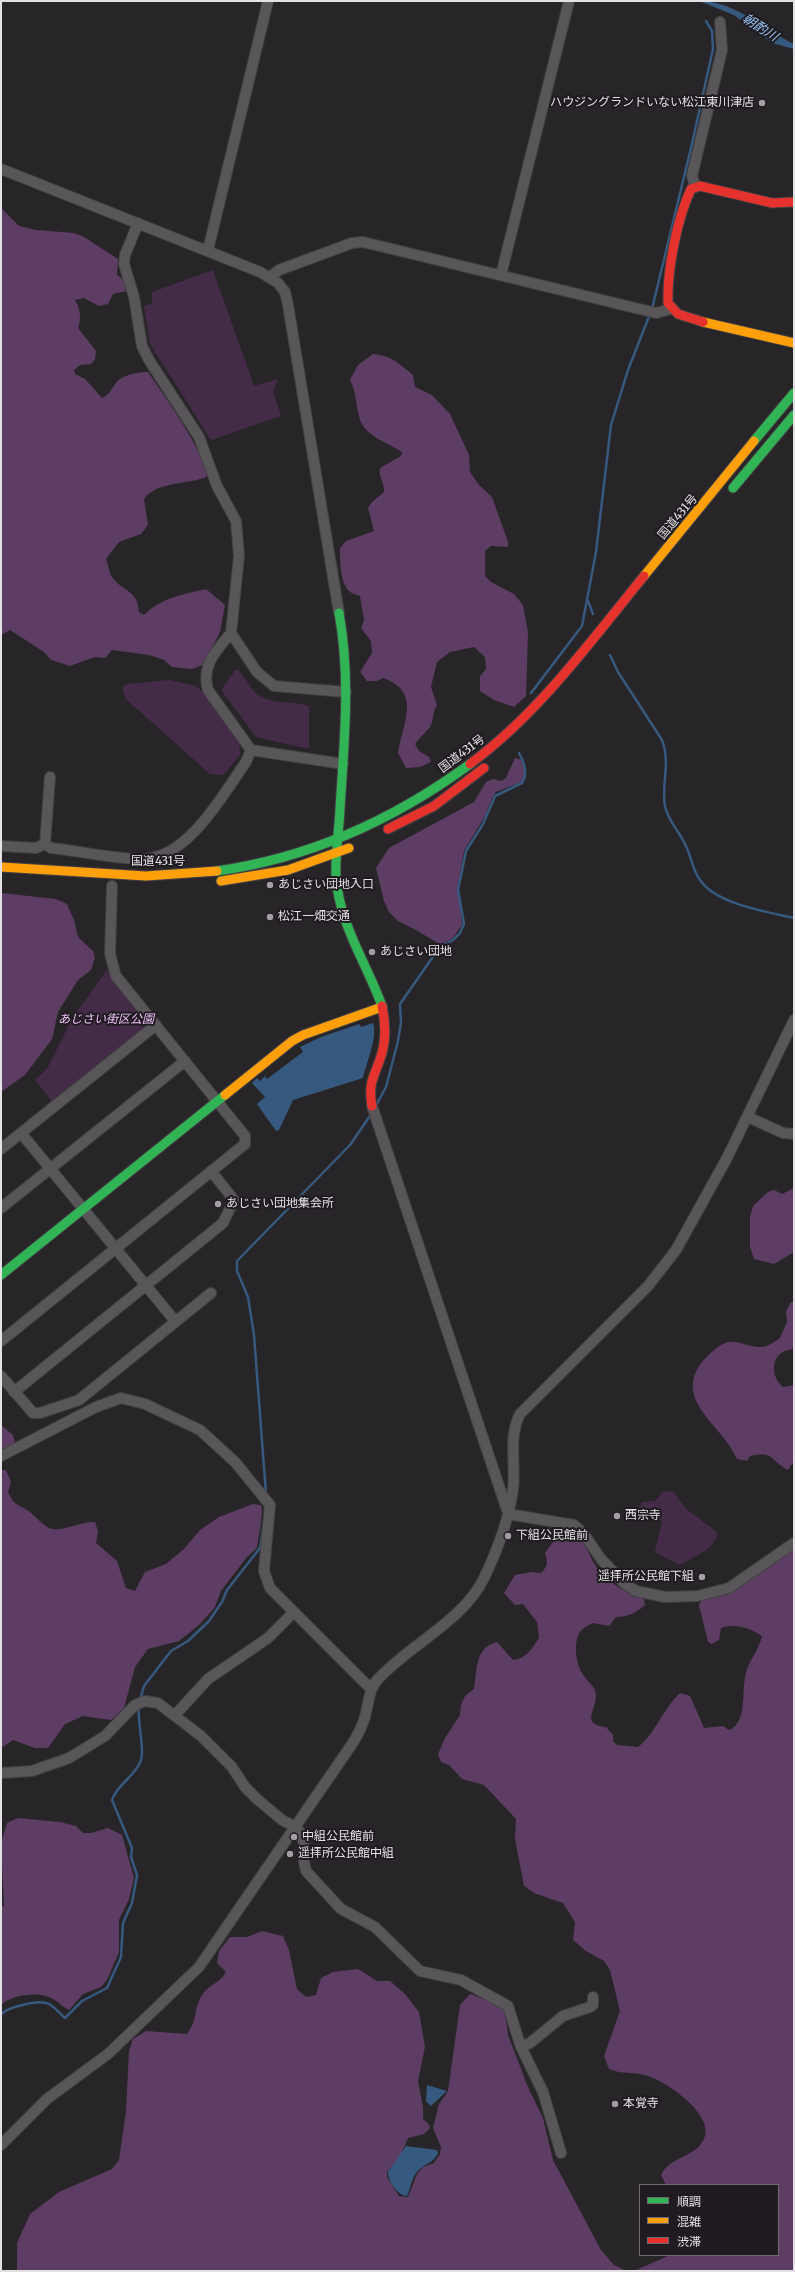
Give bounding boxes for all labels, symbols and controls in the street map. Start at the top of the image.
water label: 朝酌川 [739,11,781,45]
place label: ハウジングランドいない松江東川津店 [550,96,754,110]
marker: ハウジングランドいない松江東川津店 [757,98,767,108]
street label: 国道431号 [655,492,701,542]
street label: 国道431号 [436,732,488,776]
street label: 国道431号 [131,855,185,869]
place label: あじさい団地入口 [278,878,374,892]
marker: あじさい団地入口 [265,880,275,890]
place label: 松江一畑交通 [278,910,350,924]
marker: 松江一畑交通 [265,912,275,922]
place label: あじさい団地 [380,945,452,959]
marker: あじさい団地 [367,947,377,957]
park label: あじさい街区公園 [58,1013,154,1027]
place label: あじさい団地集会所 [226,1197,334,1211]
marker: あじさい団地集会所 [213,1199,223,1209]
place label: 西宗寺 [625,1509,661,1523]
marker: 西宗寺 [612,1511,622,1521]
place label: 下組公民館前 [516,1529,588,1543]
marker: 下組公民館前 [503,1531,513,1541]
place label: 遥拝所公民館下組 [598,1570,694,1584]
marker: 遥拝所公民館下組 [697,1572,707,1582]
place label: 中組公民館前 [302,1830,374,1844]
marker: 中組公民館前 [289,1832,299,1842]
place label: 遥拝所公民館中組 [298,1847,394,1861]
marker: 遥拝所公民館中組 [285,1849,295,1859]
place label: 本覚寺 [623,2097,659,2111]
marker: 本覚寺 [610,2099,620,2109]
legend [639,2184,779,2256]
text: 順調 [677,2194,701,2209]
text: 混雑 [677,2214,701,2229]
text: 渋滞 [677,2234,701,2249]

